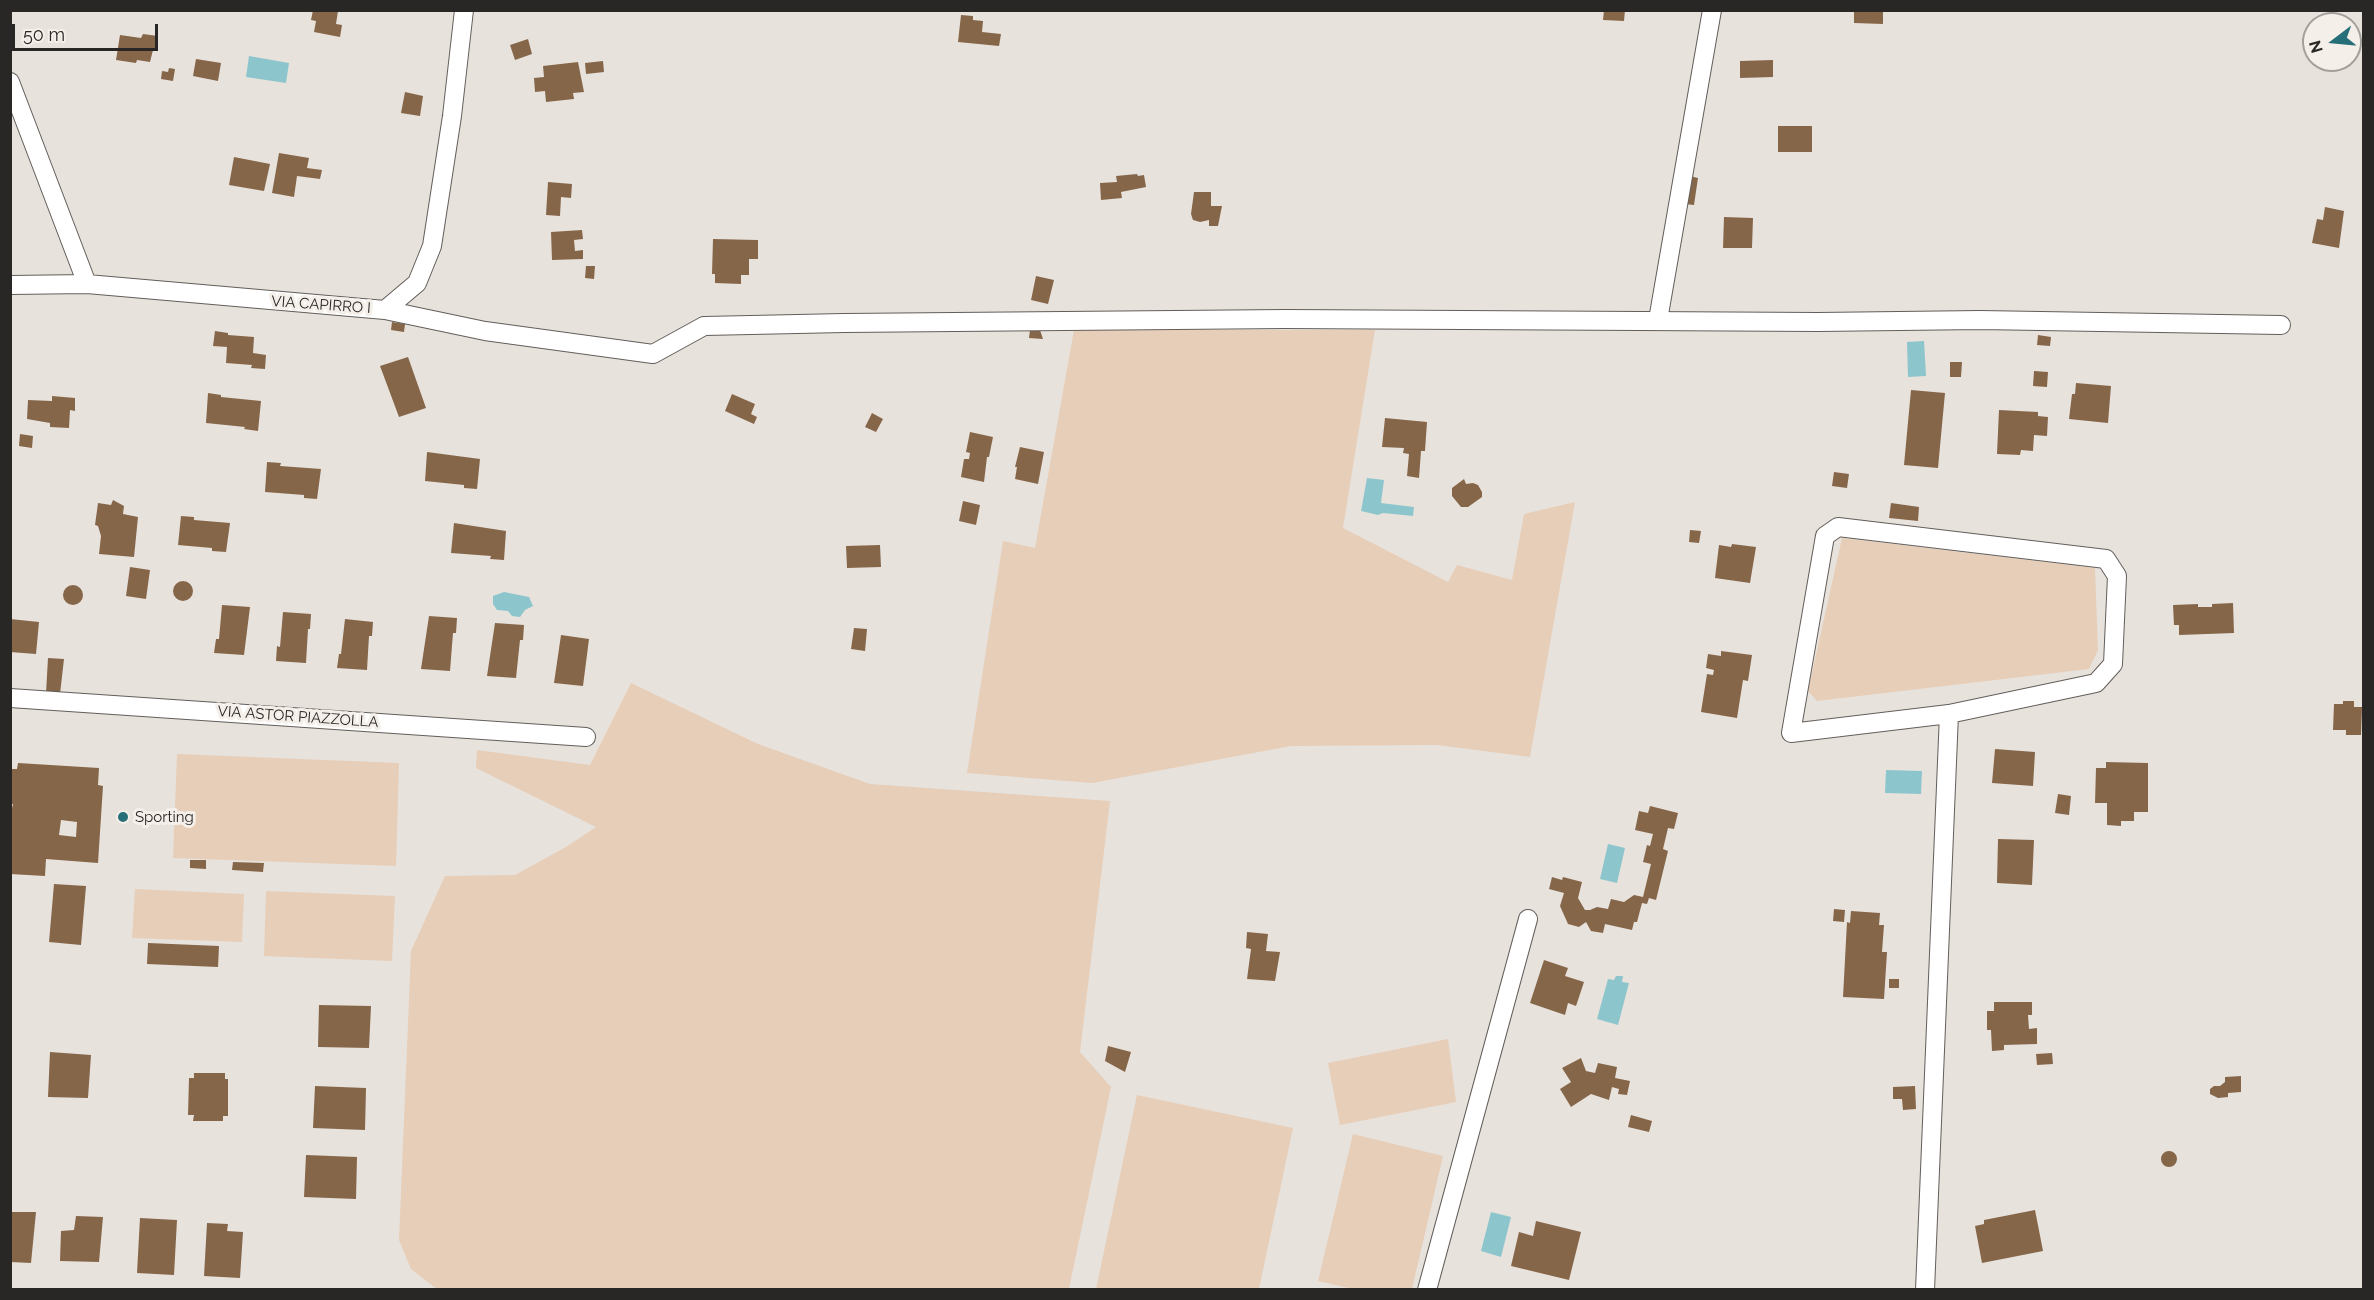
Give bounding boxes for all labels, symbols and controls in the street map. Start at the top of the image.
scale bar [15,12,160,50]
north arrow [2302,12,2362,72]
text: 50 m [23,24,65,45]
text: N [2305,38,2327,55]
street label: VIA CAPIRRO I [271,293,371,317]
street label: VIA ASTOR PIAZZOLLA [217,702,379,732]
place label: Sporting [135,808,194,826]
marker: Sporting [116,810,130,824]

